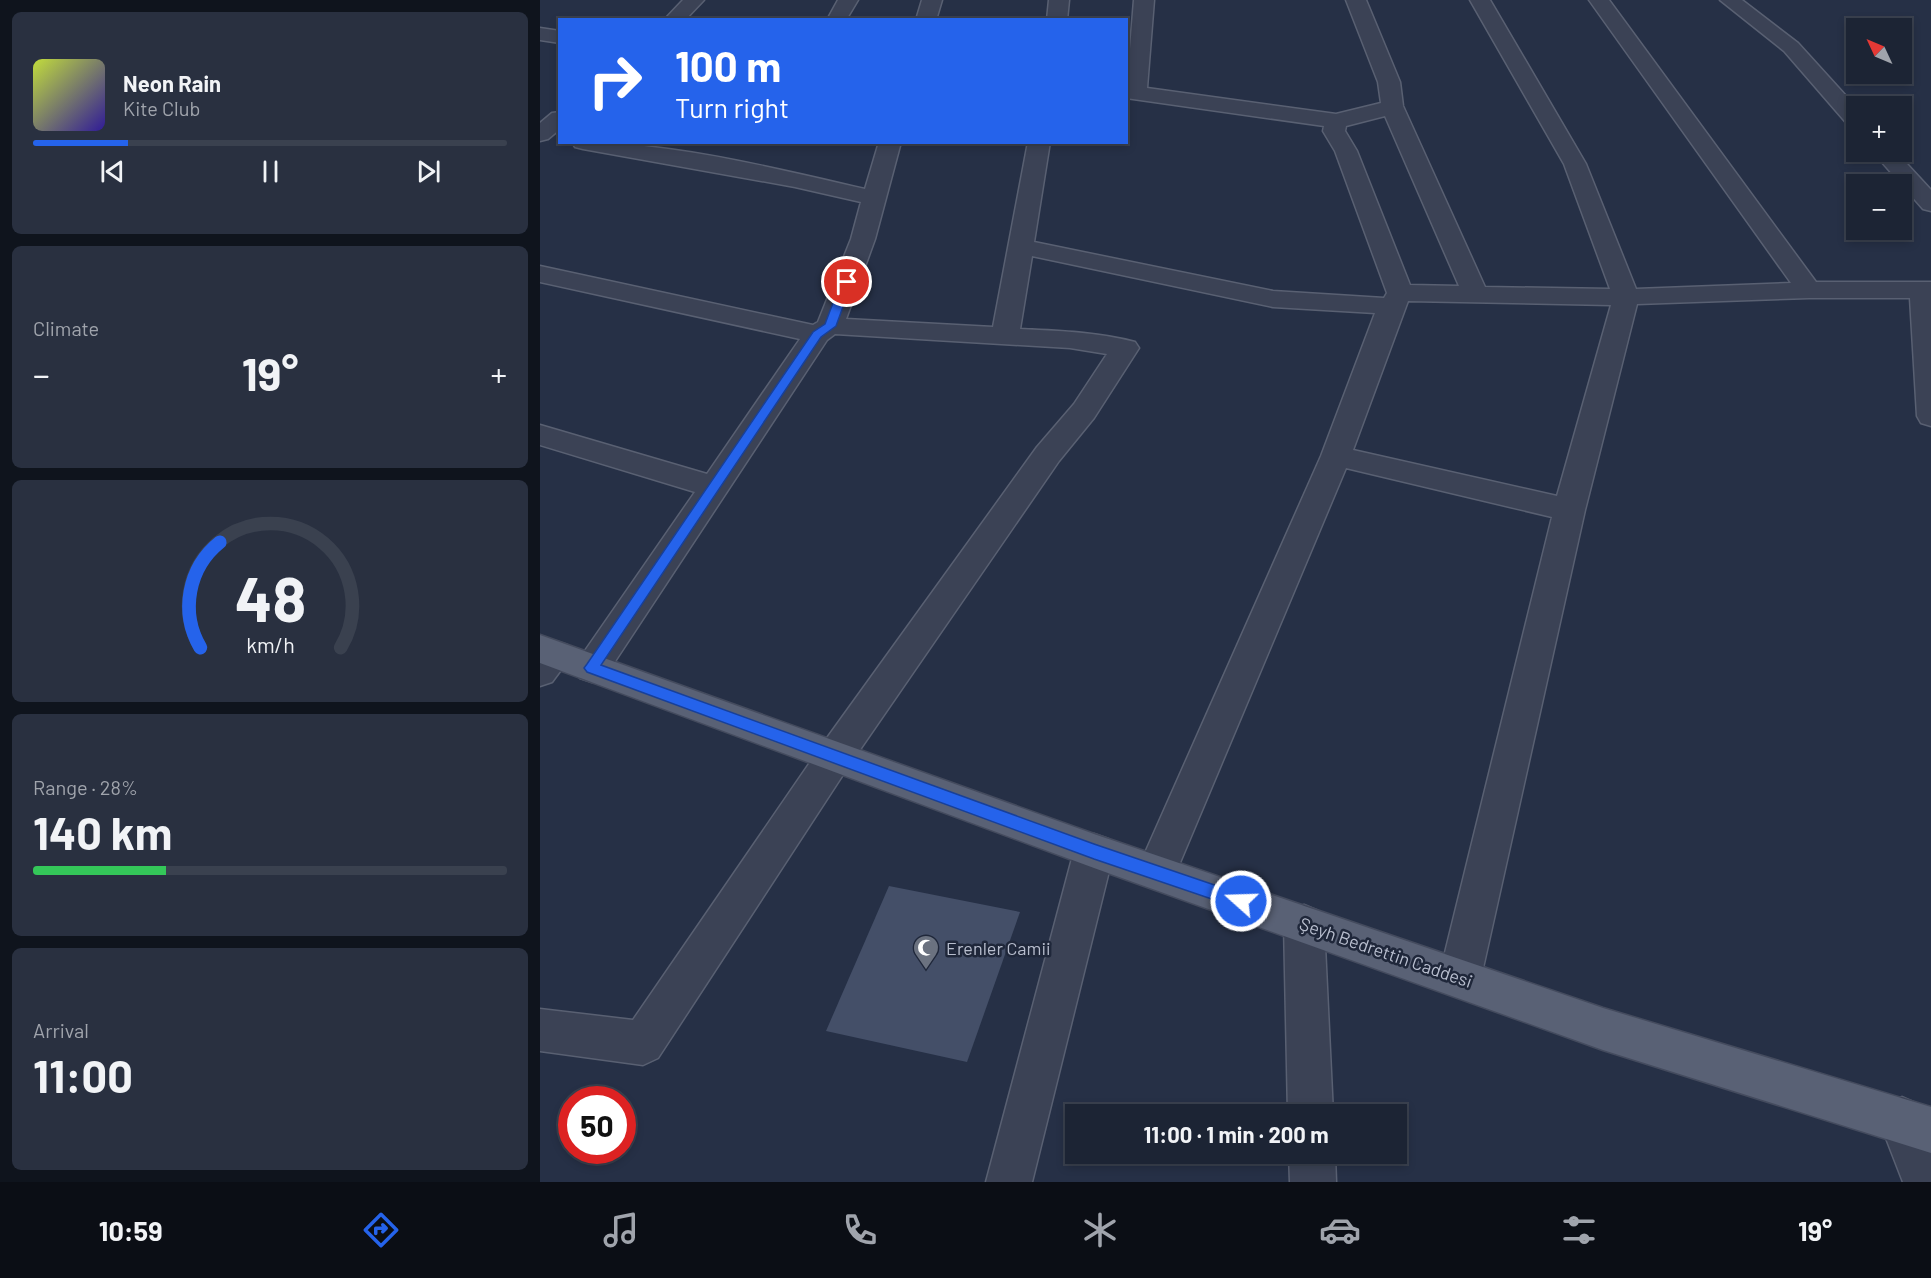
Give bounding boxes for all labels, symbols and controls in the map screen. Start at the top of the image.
north arrow [1846,18,1912,84]
map controls [1846,18,1912,240]
text: 100 m [675,40,781,90]
icon: right [576,42,654,120]
text: Neon Rain [123,70,221,96]
text: Turn right [675,91,789,123]
text: Kite Club [123,96,200,120]
button: + [1846,96,1912,162]
icon: previous [96,155,129,188]
icon: pause [254,155,287,188]
icon: next [412,155,445,188]
button: − [1846,174,1912,240]
pin [821,256,872,307]
icon: arrive [830,265,863,298]
text: Climate [33,316,99,340]
text: 19° [242,346,298,400]
text: − [33,354,50,394]
text: + [491,354,507,394]
text: 48 [234,560,306,634]
text: km/h [246,632,294,657]
text: Range · 28% [33,775,138,799]
text: 140 km [33,805,172,859]
position arrow [1209,869,1273,933]
street label: Şeyh Bedrettin Caddesi [1297,912,1475,992]
mosque icon: Erenler Camii [911,933,941,971]
place label: Erenler Camii [946,937,1051,959]
text: Arrival [33,1018,89,1042]
text: 11:00 [33,1048,133,1102]
speed limit sign: 50 [558,1086,636,1164]
text: 11:00 · 1 min · 200 m [1143,1121,1329,1147]
icon: directions [360,1209,402,1251]
icon: music [600,1209,642,1251]
icon: phone [839,1209,881,1251]
icon: climate [1079,1209,1121,1251]
icon: car [1319,1209,1361,1251]
icon: filters [1558,1209,1600,1251]
text: 10:59 [99,1214,163,1246]
text: 19° [1798,1214,1832,1246]

